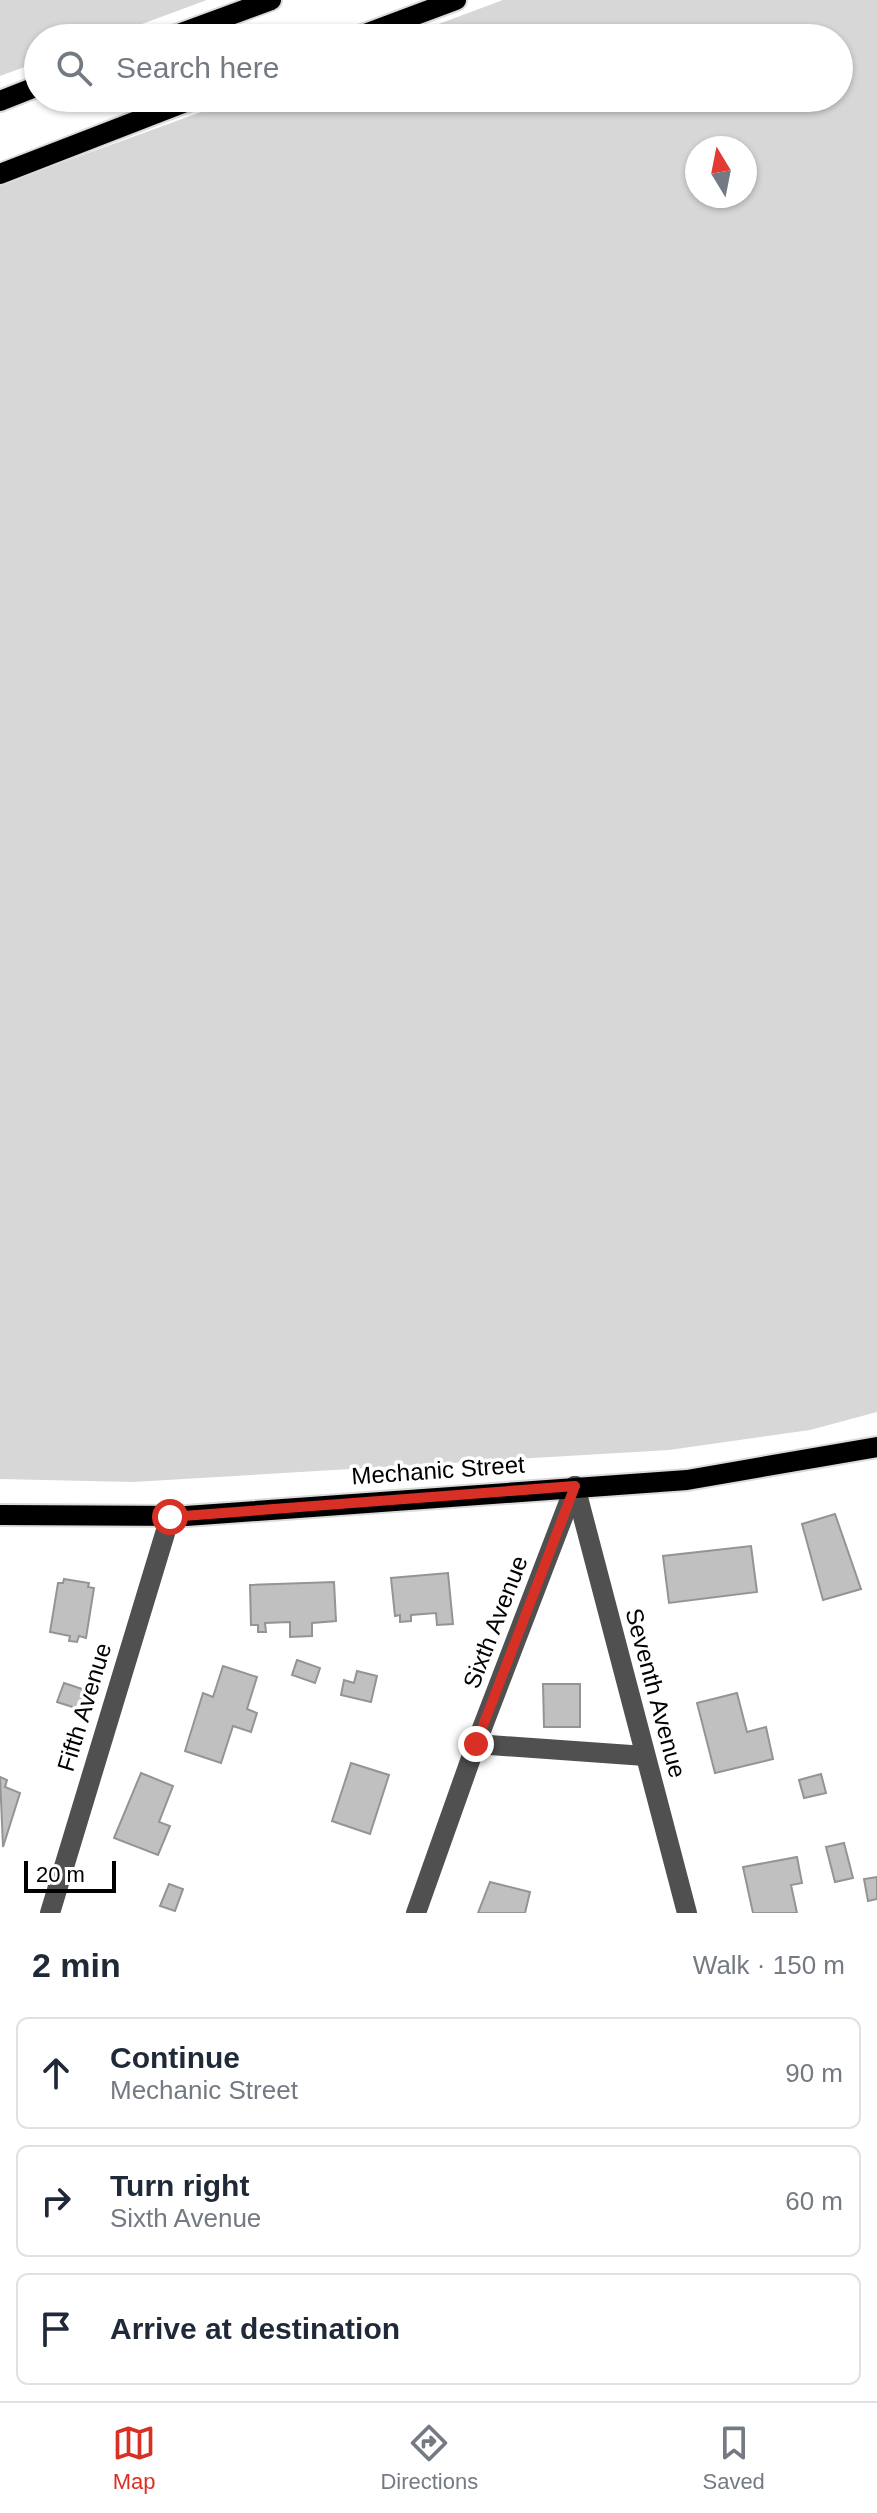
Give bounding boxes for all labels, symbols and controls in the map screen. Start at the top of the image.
search box [24,24,853,112]
icon: search [52,46,96,90]
text: Search here [116,51,279,84]
north arrow [685,136,757,208]
street label: Mechanic Street [351,1450,526,1490]
route start [152,1499,188,1535]
street label: Sixth Avenue [457,1552,533,1692]
street label: Seventh Avenue [620,1605,692,1781]
street label: Fifth Avenue [52,1639,116,1775]
route end [458,1726,494,1762]
scale bar [24,1857,116,1893]
text: 20 m [36,1862,85,1887]
text: 2 min [32,1946,121,1984]
text: Walk · 150 m [693,1950,845,1980]
text: Continue [110,2041,240,2074]
icon: ahead [34,2051,78,2095]
text: 90 m [785,2058,843,2088]
text: Mechanic Street [110,2075,298,2105]
text: Turn right [110,2169,249,2202]
icon: right [34,2179,78,2223]
text: 60 m [785,2186,843,2216]
text: Sixth Avenue [110,2203,261,2233]
icon: arrive [34,2307,78,2351]
text: Arrive at destination [110,2312,400,2345]
tab: Map [112,2421,156,2495]
tab: Directions [380,2421,478,2495]
tab: Saved [702,2421,765,2495]

